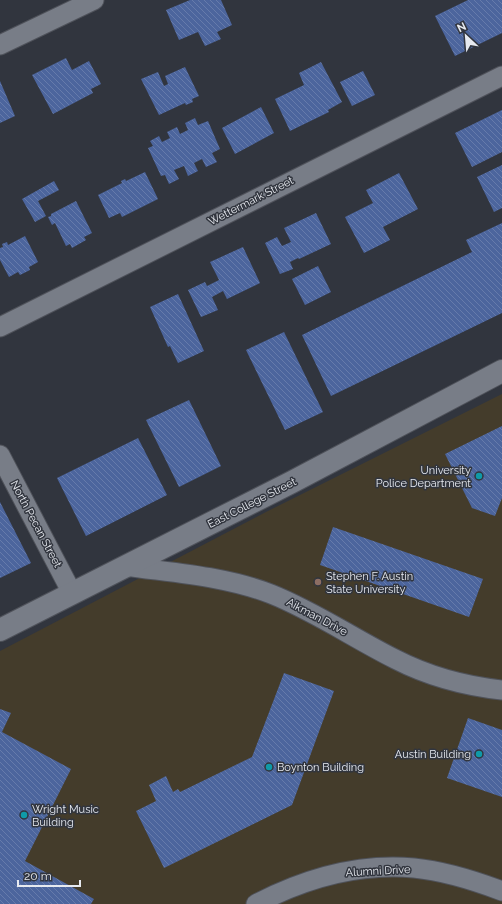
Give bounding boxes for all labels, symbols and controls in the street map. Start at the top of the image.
north arrow [446,16,486,56]
text: N [455,20,468,35]
street label: Wettermark Street [206,174,296,228]
place label: University Police Department [376,464,471,490]
marker: University Police Department [474,471,484,481]
street label: East College Street [206,475,299,531]
street label: North Pecan Street [8,478,65,570]
place label: Stephen F. Austin State University [326,570,413,596]
marker: Stephen F. Austin State University [313,577,323,587]
street label: Aikman Drive [284,595,350,639]
place label: Austin Building [395,748,471,761]
marker: Austin Building [474,749,484,759]
place label: Boynton Building [277,761,364,774]
marker: Boynton Building [264,762,274,772]
place label: Wright Music Building [32,803,99,829]
marker: Wright Music Building [19,810,29,820]
scale bar [18,862,80,888]
street label: Alumni Drive [345,863,411,879]
text: 20 m [24,869,52,883]

